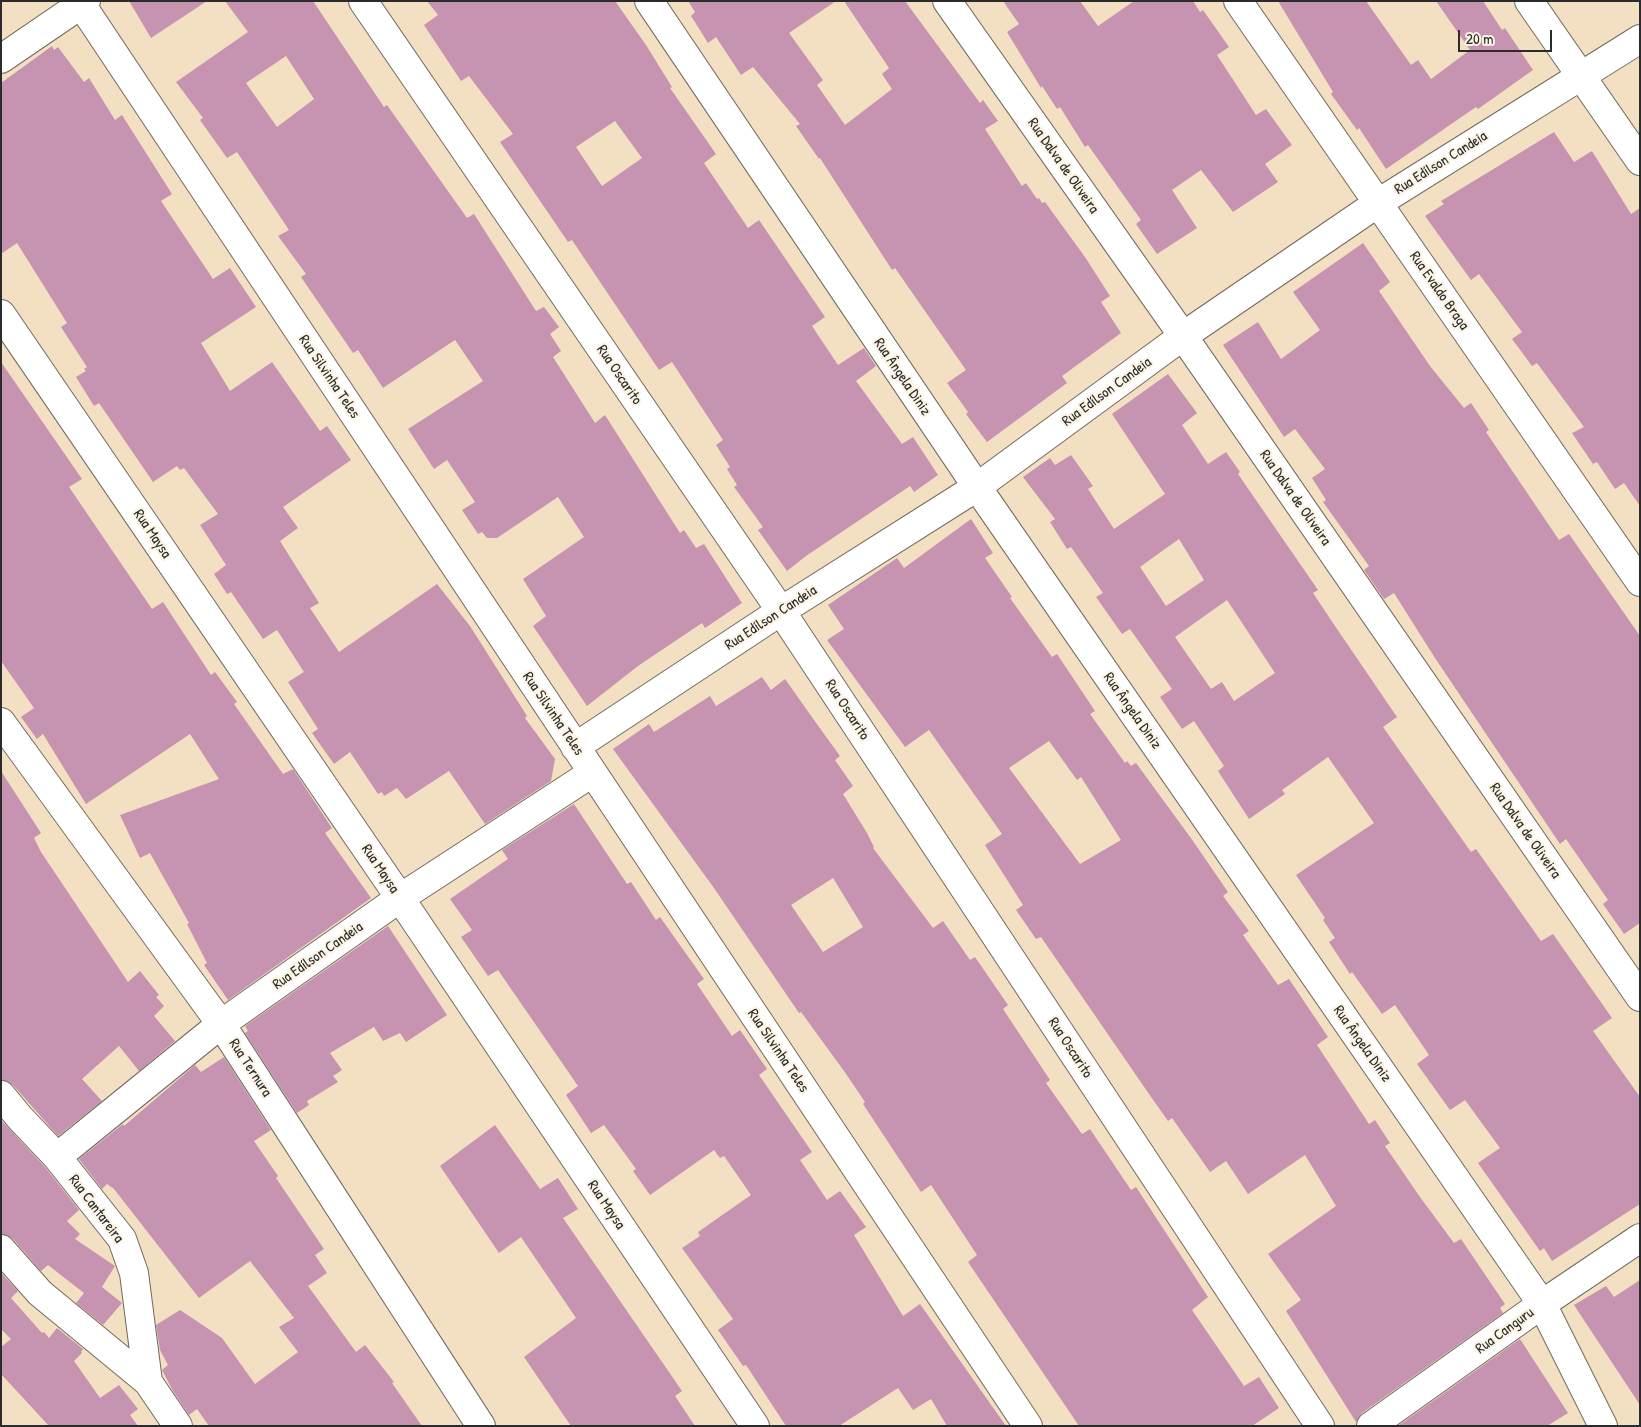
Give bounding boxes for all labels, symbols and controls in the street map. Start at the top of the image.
scale bar [1461,20,1555,52]
text: 20 m [1466,28,1493,49]
street label: Rua Dalva de Oliveira [1023,115,1103,217]
street label: Rua Edílson Candeia [1391,127,1491,199]
street label: Rua Evaldo Braga [1405,248,1473,334]
street label: Rua Silvinha Teles [294,332,364,422]
street label: Rua Ângela Diniz [870,335,934,419]
street label: Rua Oscarito [592,342,646,408]
street label: Rua Edílson Candeia [1059,354,1155,430]
street label: Rua Dalva de Oliveira [1255,447,1335,549]
street label: Rua Maysa [129,506,175,562]
street label: Rua Edílson Candeia [722,582,820,654]
street label: Rua Silvinha Teles [518,669,588,759]
street label: Rua Ângela Diniz [1099,669,1165,753]
street label: Rua Oscarito [821,676,873,744]
street label: Rua Dalva de Oliveira [1485,780,1565,882]
street label: Rua Maysa [357,841,403,897]
street label: Rua Edílson Candeia [269,918,367,994]
street label: Rua Ângela Diniz [1329,1002,1395,1086]
street label: Rua Silvinha Teles [743,1006,813,1096]
street label: Rua Oscarito [1044,1014,1096,1082]
street label: Rua Ternura [225,1036,275,1100]
street label: Rua Cantareira [64,1171,128,1247]
street label: Rua Maysa [583,1177,629,1233]
street label: Rua Canguru [1472,1304,1538,1358]

